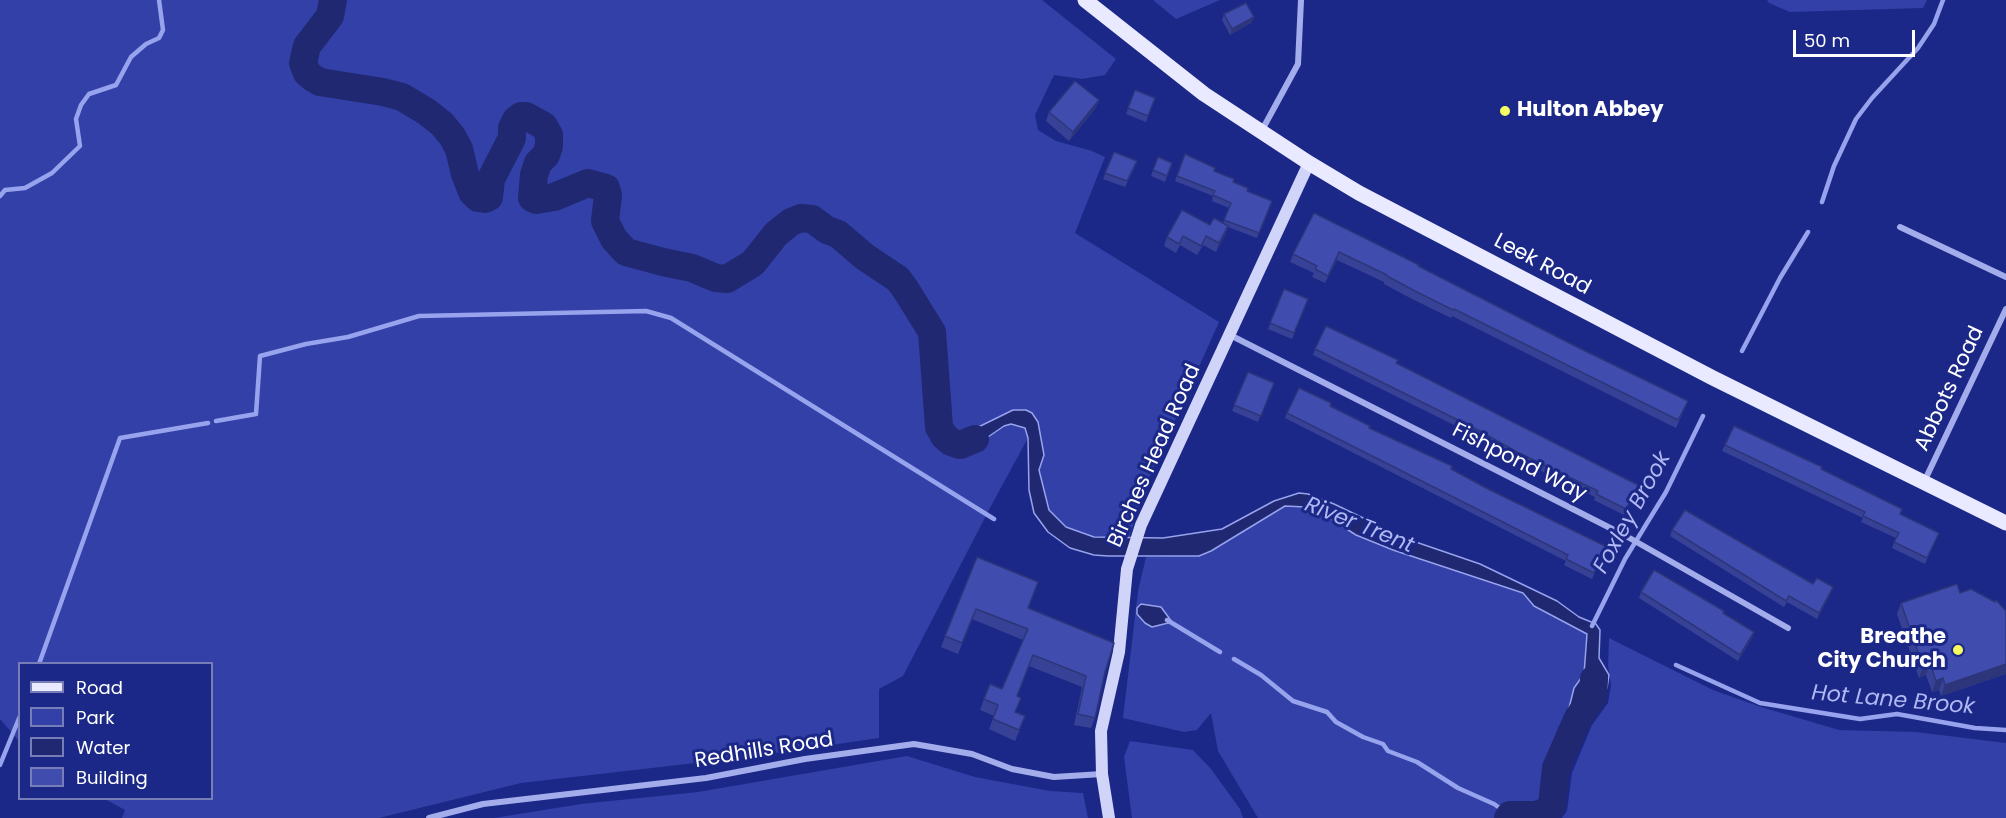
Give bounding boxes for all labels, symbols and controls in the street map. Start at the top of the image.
scale bar [1796,18,1918,56]
text: 50 m [1804,28,1850,53]
place label: Hulton Abbey [1517,98,1663,124]
marker: Hulton Abbey [1498,104,1512,118]
street label: Leek Road [1489,229,1595,301]
street label: Abbots Road [1910,323,1990,455]
street label: Birches Head Road [1103,361,1207,551]
street label: Fishpond Way [1448,418,1590,508]
water label: Foxley Brook [1589,448,1677,578]
water label: River Trent [1301,492,1417,560]
place label: Breathe City Church [1817,625,1946,675]
marker: Breathe City Church [1951,643,1965,657]
legend [18,662,213,800]
text: Road [76,675,123,700]
water label: Hot Lane Brook [1810,681,1976,721]
text: Park [76,705,115,730]
street label: Redhills Road [693,728,835,774]
text: Water [76,735,130,760]
text: Building [76,765,148,790]

